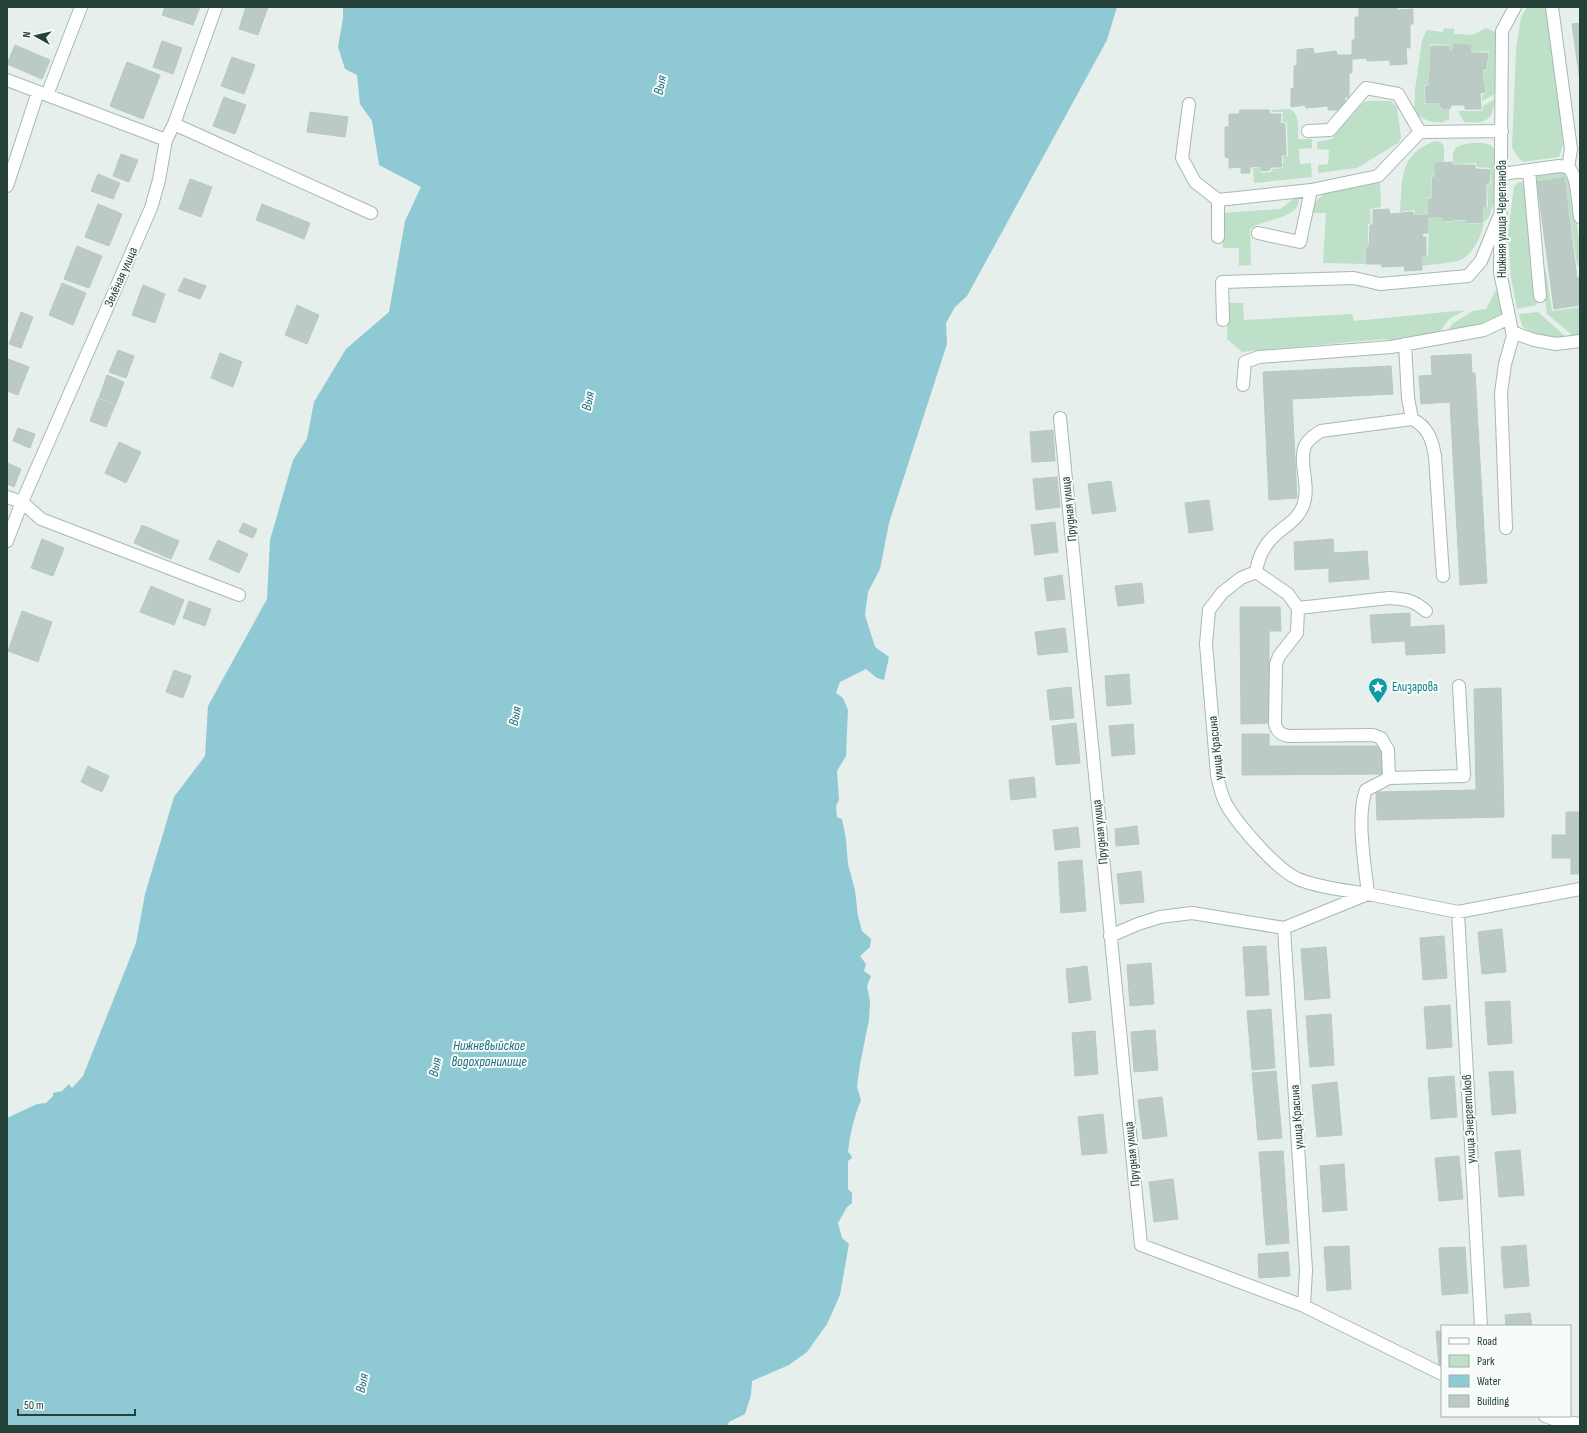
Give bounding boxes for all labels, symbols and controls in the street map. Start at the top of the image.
north arrow [16,16,56,56]
text: N [20,31,33,38]
water label: Выя [650,73,671,96]
street label: Нижняя улица Черепанова [1494,160,1510,278]
street label: Зелёная улица [101,245,141,309]
water label: Выя [578,389,599,412]
street label: Прудная улица [1058,476,1080,542]
place icon: Елизарова [1367,676,1389,704]
place label: Елизарова [1392,679,1438,695]
water label: Выя [505,704,526,727]
street label: улица Красина [1205,715,1227,781]
street label: Прудная улица [1089,799,1111,865]
water label: Нижневыйское водохранилище [451,1037,527,1070]
water label: Выя [425,1055,446,1078]
street label: улица Энергетиков [1459,1074,1479,1164]
street label: улица Красина [1287,1084,1307,1150]
street label: Прудная улица [1121,1121,1143,1187]
legend [1441,1325,1571,1417]
text: Road [1477,1334,1497,1349]
text: Park [1477,1354,1495,1369]
water label: Выя [352,1371,373,1394]
text: Water [1477,1374,1501,1389]
scale bar [18,1391,135,1417]
text: Building [1477,1394,1509,1409]
text: 50 m [24,1398,44,1413]

